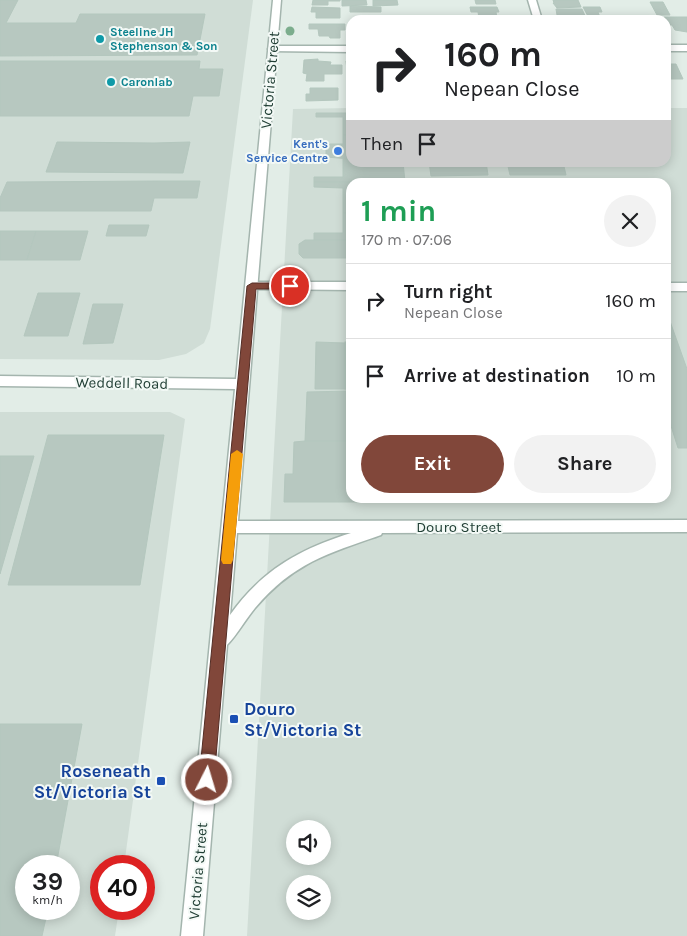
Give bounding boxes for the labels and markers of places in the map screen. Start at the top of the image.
place label: Steeline JH Stephenson & Son [110,25,218,53]
marker: Steeline JH Stephenson & Son [94,33,106,45]
place label: Caronlab [121,75,173,89]
marker: Caronlab [105,76,117,88]
place label: Kent's Service Centre [246,137,328,165]
marker: Kent's Service Centre [332,145,344,157]
pin [269,265,311,307]
place label: Douro St/Victoria St [244,698,361,741]
marker: Douro St/Victoria St [228,713,240,725]
place label: Roseneath St/Victoria St [34,760,151,803]
marker: Roseneath St/Victoria St [155,775,167,787]

